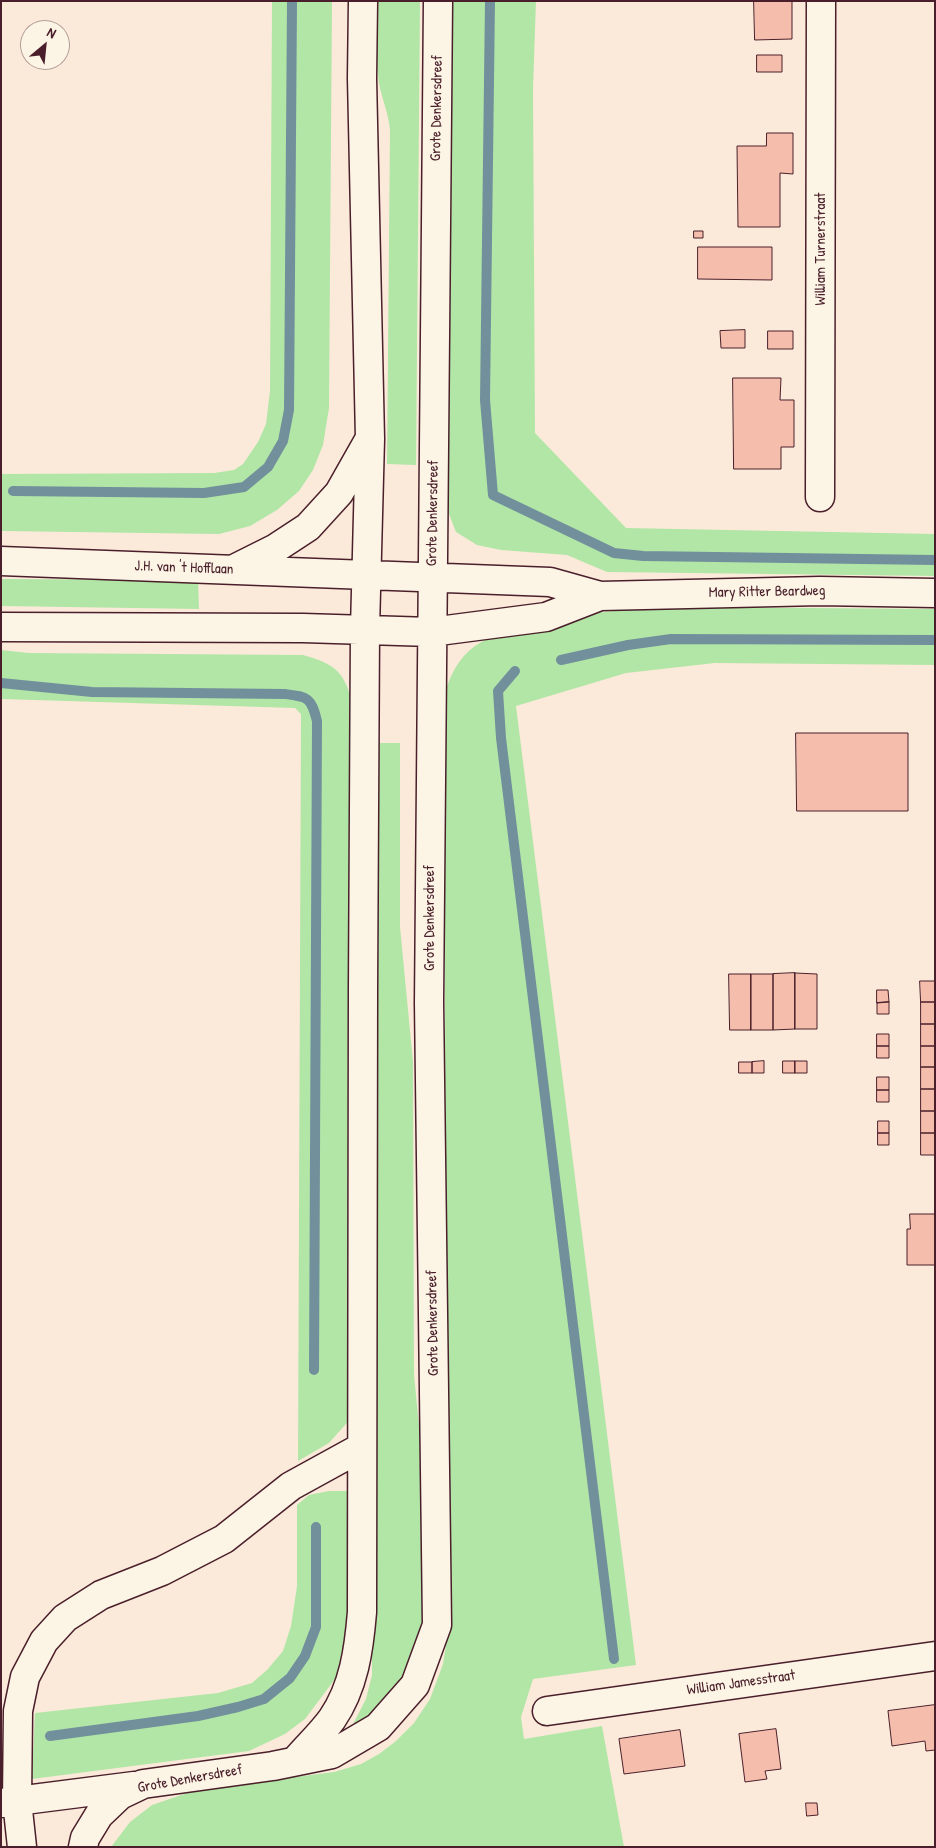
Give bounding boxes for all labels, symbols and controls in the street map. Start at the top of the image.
north arrow [20,20,70,70]
text: N [44,22,60,42]
street label: Grote Denkersdreef [427,55,447,161]
street label: William Turnerstraat [812,193,830,305]
street label: Grote Denkersdreef [423,460,443,566]
street label: J.H. van 't Hofflaan [134,557,234,579]
street label: Mary Ritter Beardweg [708,582,826,602]
street label: Grote Denkersdreef [421,865,439,971]
street label: Grote Denkersdreef [423,1270,443,1376]
street label: William Jamesstraat [686,1667,796,1699]
street label: Grote Denkersdreef [136,1761,244,1797]

